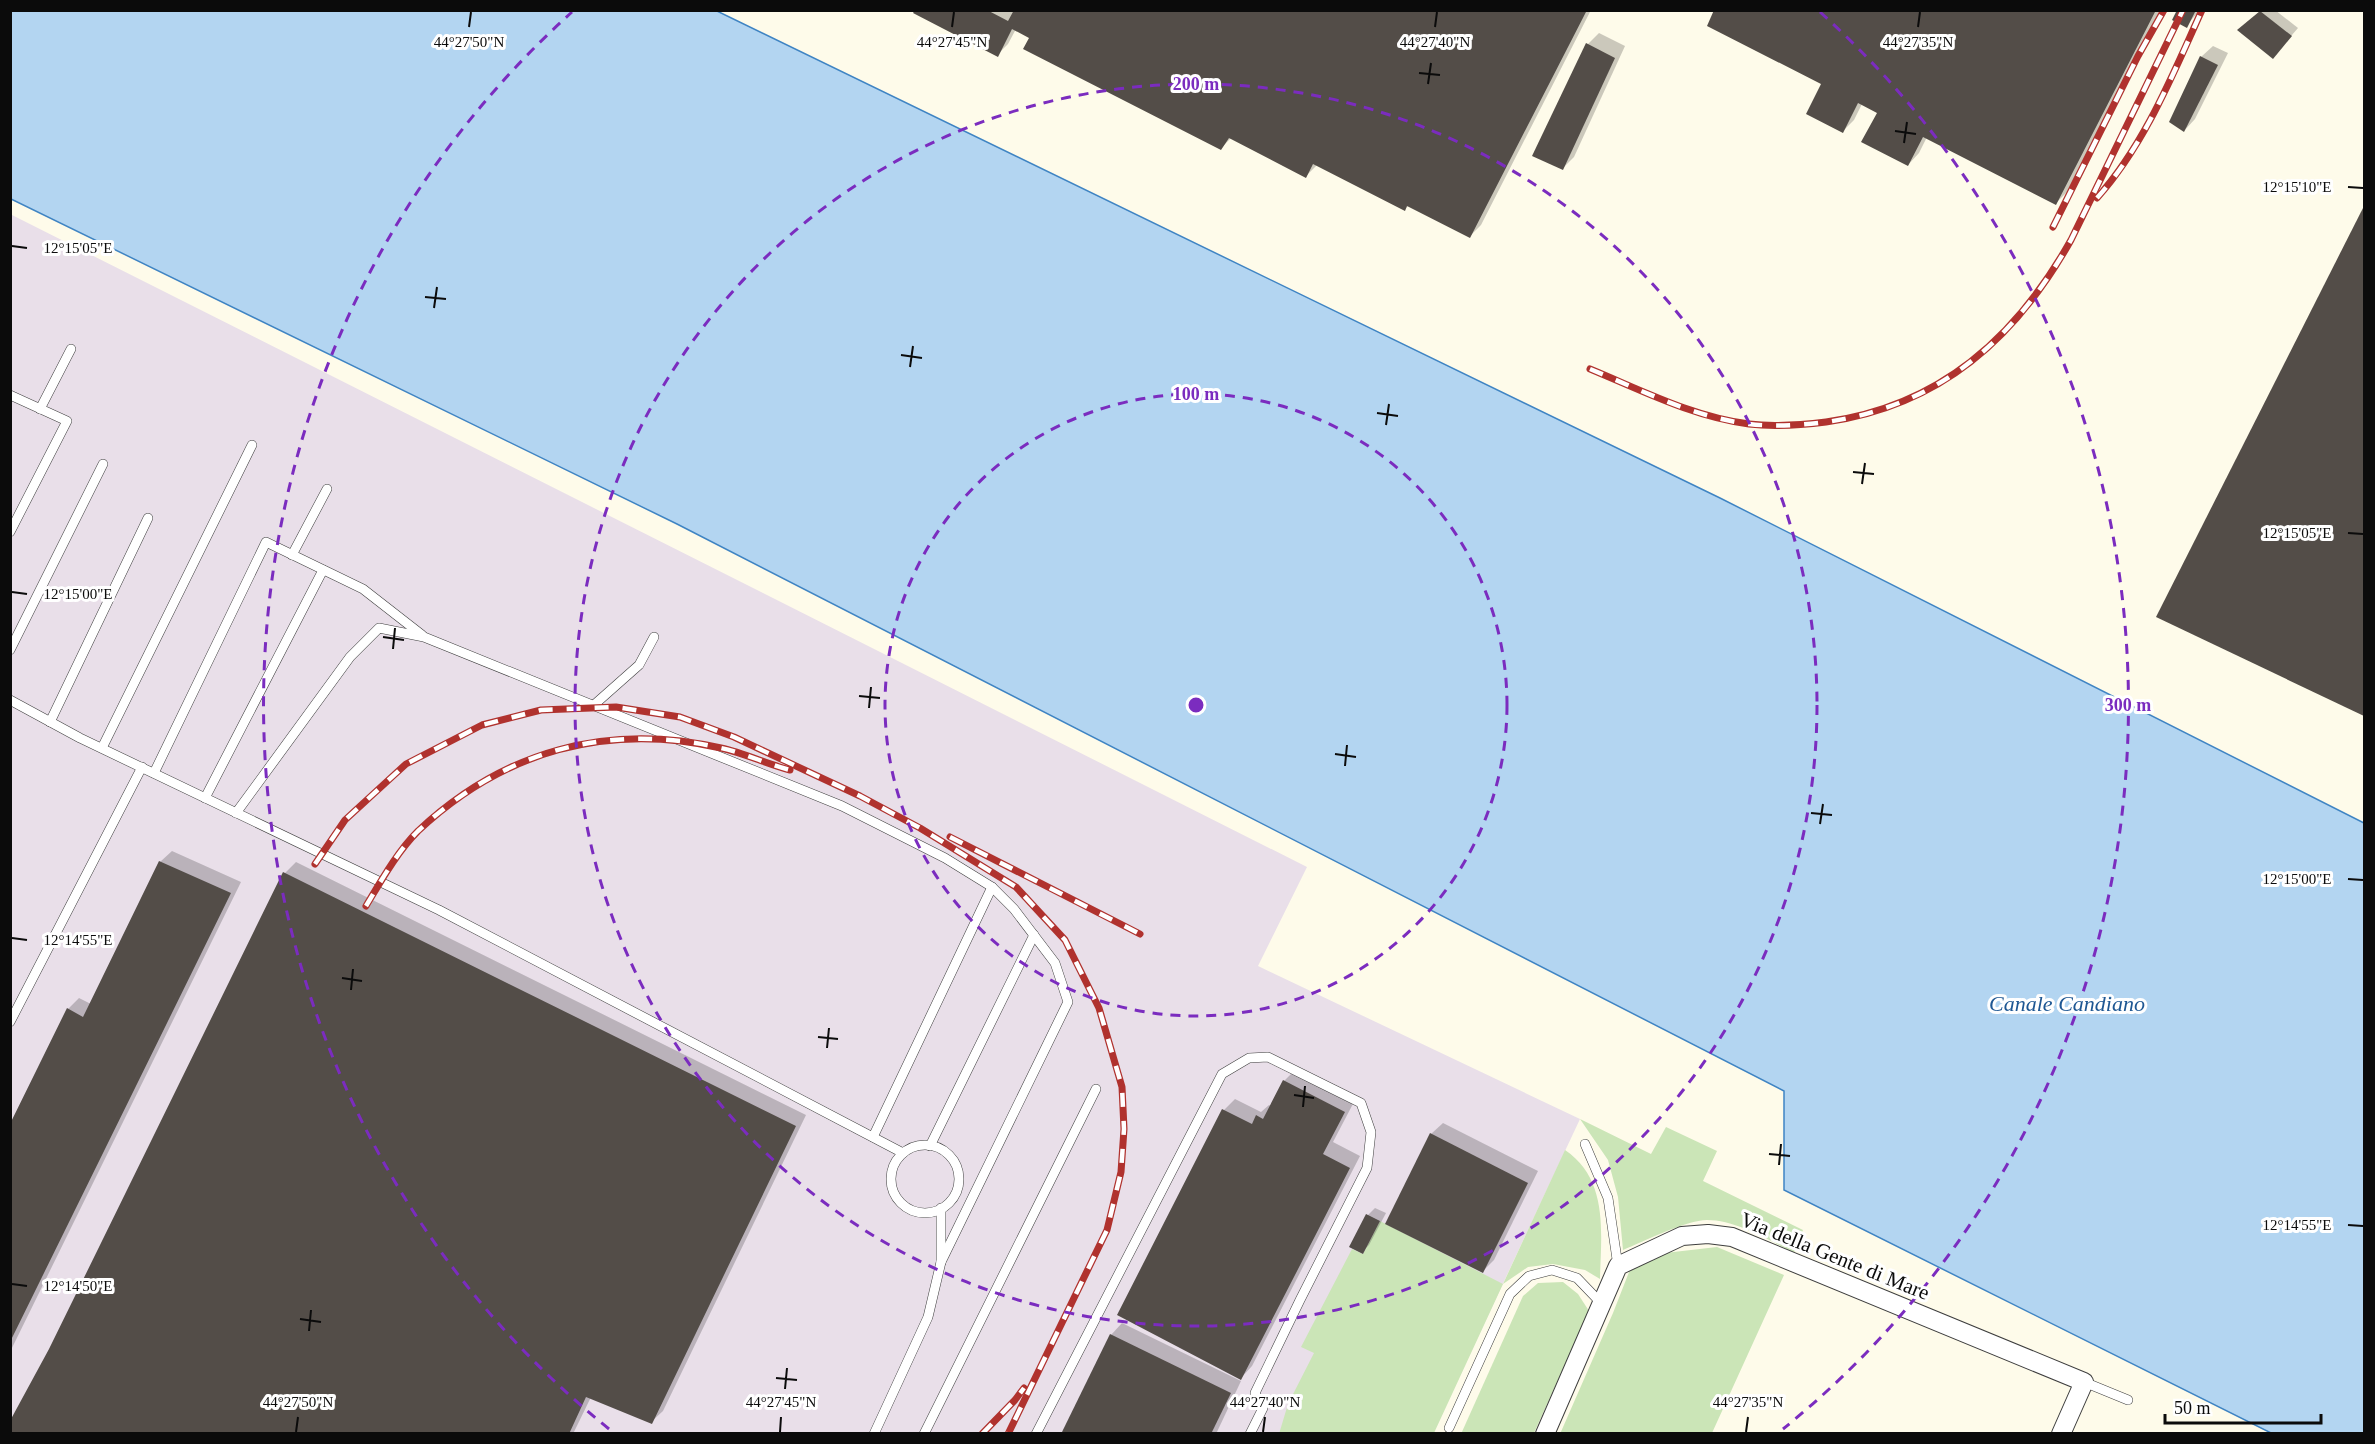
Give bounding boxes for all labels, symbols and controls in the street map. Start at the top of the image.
text: 44°27'50"N [434,34,504,50]
text: 44°27'45"N [917,34,987,50]
text: 44°27'40"N [1400,34,1470,50]
text: 44°27'35"N [1883,34,1953,50]
text: 200 m [1173,74,1219,94]
text: 12°15'10"E [2263,179,2332,195]
text: 12°15'05"E [44,240,113,256]
text: 100 m [1173,384,1219,404]
text: 12°15'05"E [2263,525,2332,541]
text: 12°15'00"E [44,586,113,602]
centre of rings [1186,695,1206,715]
text: 300 m [2105,695,2151,715]
text: 12°15'00"E [2263,871,2332,887]
text: 12°14'55"E [44,932,113,948]
water label: Canale Candiano [1989,991,2145,1016]
street label: Via della Gente di Mare [1737,1207,1933,1305]
text: 12°14'55"E [2263,1217,2332,1233]
text: 12°14'50"E [44,1278,113,1294]
scale bar [2165,1387,2321,1425]
text: 44°27'50"N [263,1394,333,1410]
text: 44°27'45"N [746,1394,816,1410]
text: 44°27'40"N [1230,1394,1300,1410]
text: 44°27'35"N [1713,1394,1783,1410]
text: 50 m [2174,1398,2211,1418]

